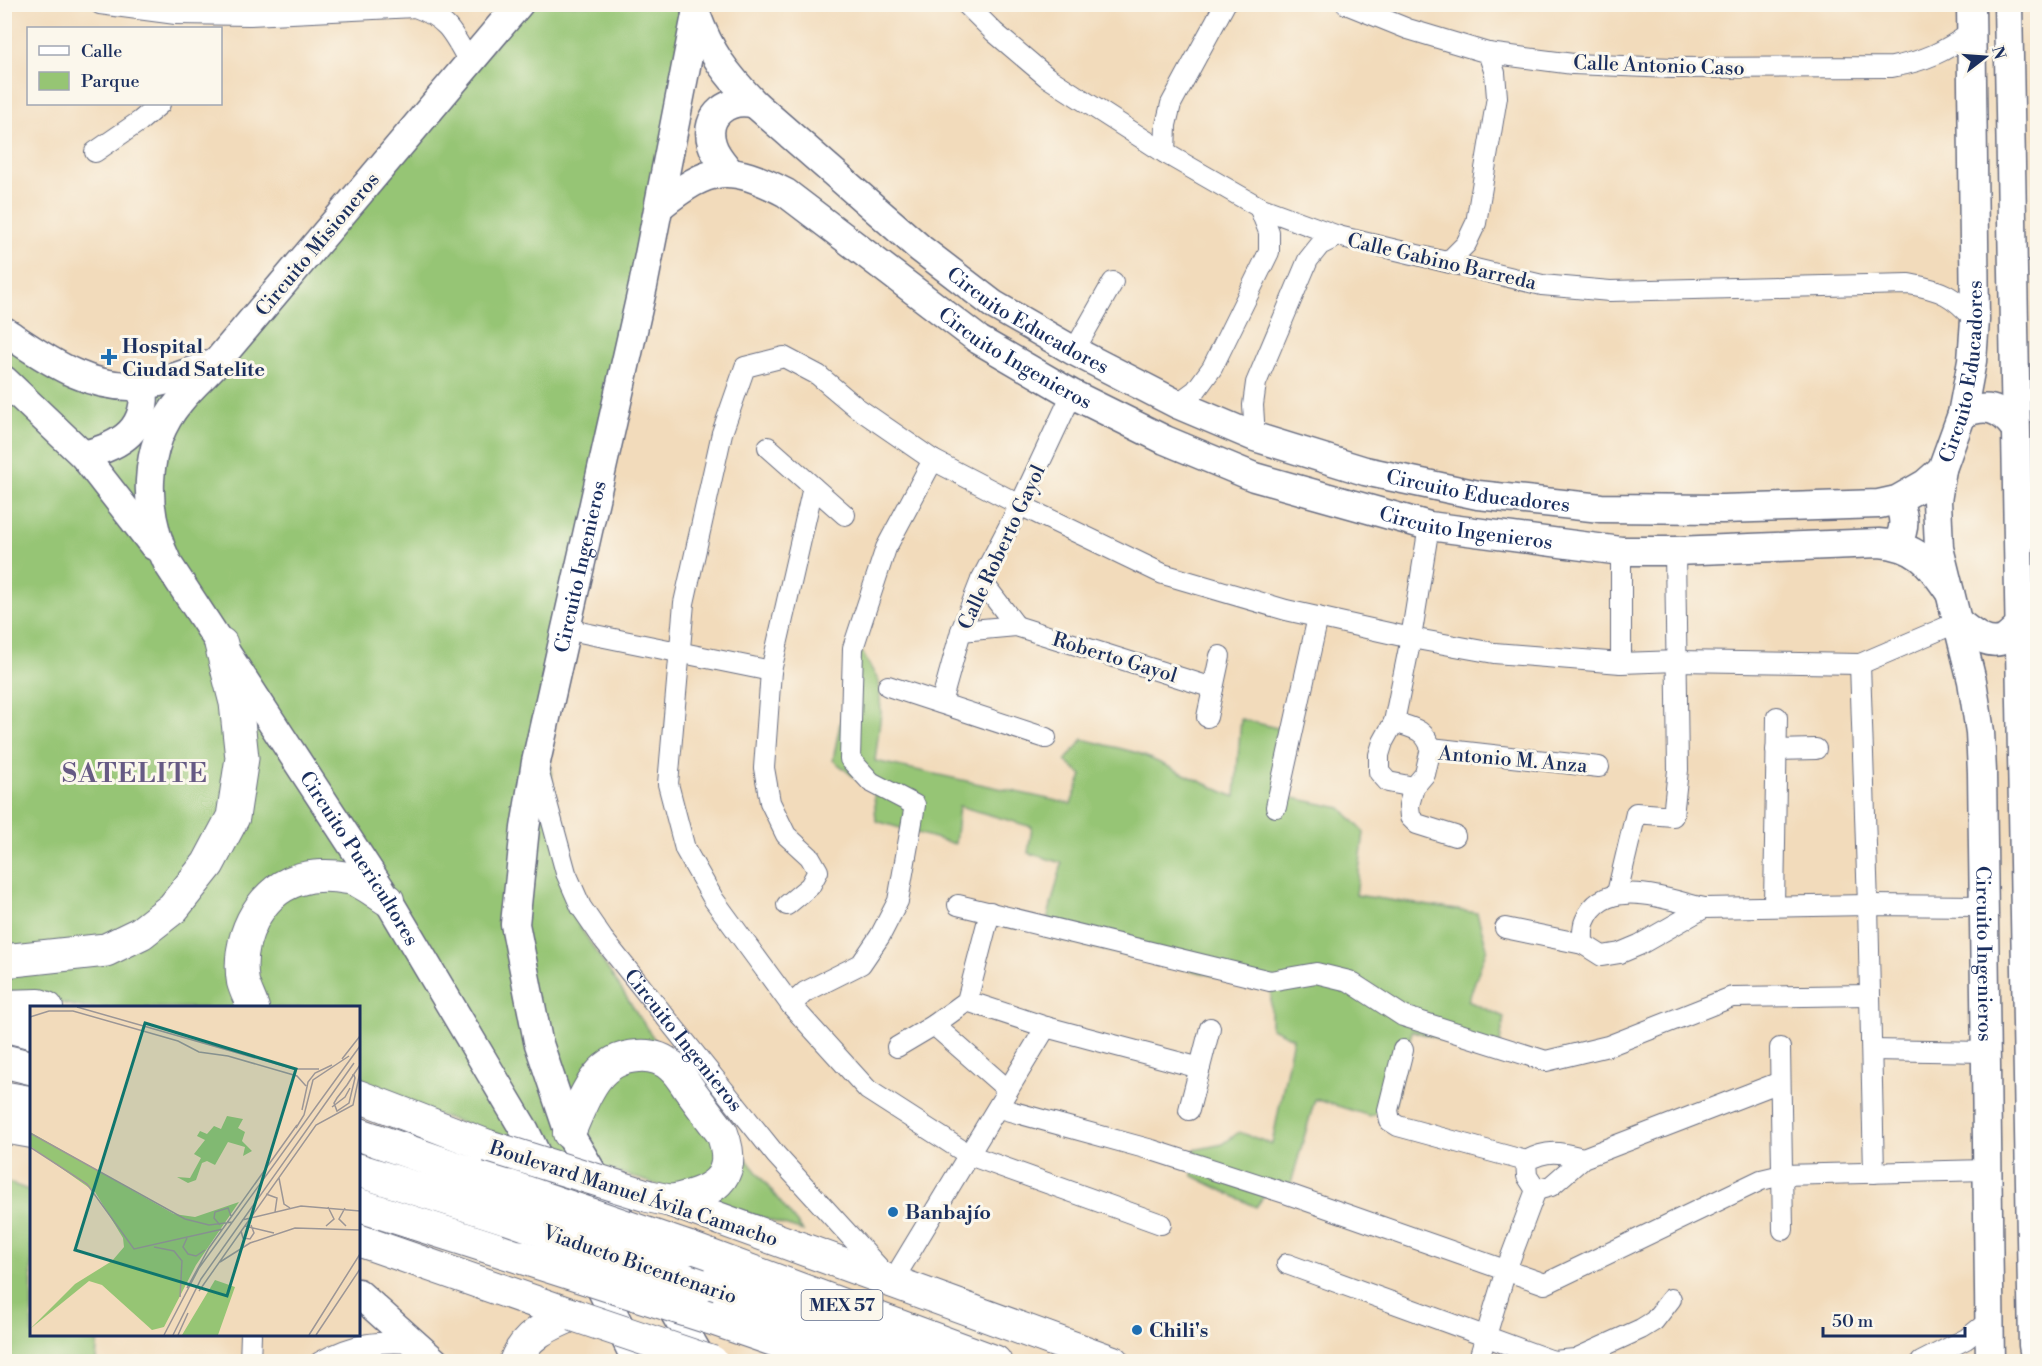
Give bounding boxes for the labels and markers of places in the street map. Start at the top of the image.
place label: Hospital Ciudad Satelite [122,335,265,383]
marker: Hospital Ciudad Satelite [100,348,118,366]
place label: Banbajío [905,1201,991,1226]
marker: Banbajío [886,1205,900,1219]
place label: Chili's [1149,1319,1208,1344]
marker: Chili's [1130,1323,1144,1337]

